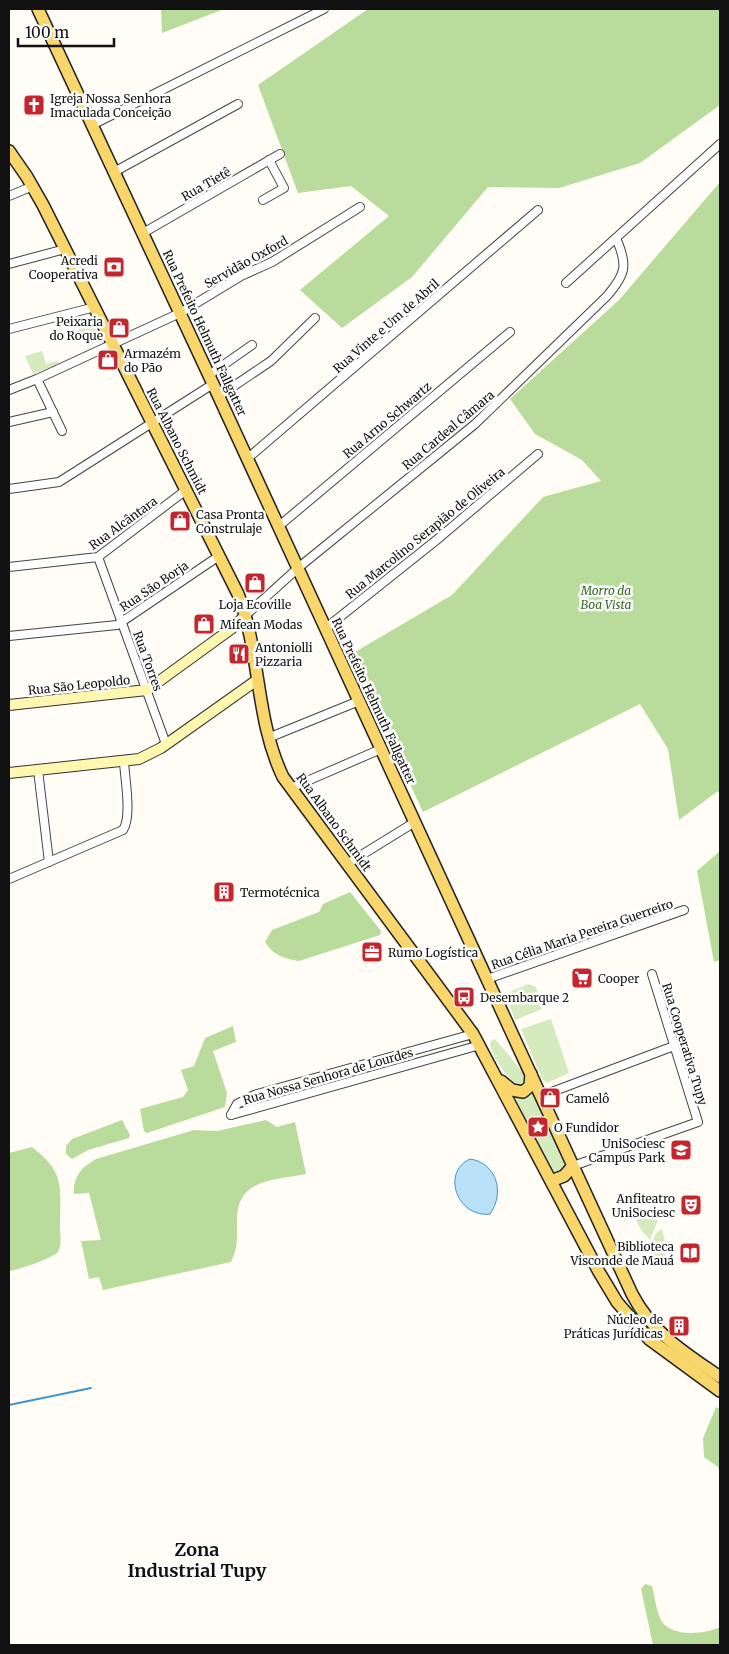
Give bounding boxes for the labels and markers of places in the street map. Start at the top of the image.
place label: Igreja Nossa Senhora Imaculada Conceição [50,91,172,120]
church icon: Igreja Nossa Senhora Imaculada Conceição [22,93,46,117]
place label: Acredi Cooperativa [29,253,99,282]
bank icon: Acredi Cooperativa [102,255,126,279]
place label: Peixaria do Roque [49,314,104,343]
shop icon: Peixaria do Roque [107,316,131,340]
place label: Armazém do Pão [123,346,181,375]
shop icon: Armazém do Pão [96,348,120,372]
place label: Casa Pronta Construlaje [196,507,265,536]
shop icon: Casa Pronta Construlaje [168,509,192,533]
shop icon: Loja Ecoville [243,571,267,595]
place label: Loja Ecoville [219,597,291,612]
shop icon: Mifean Modas [192,612,216,636]
place label: Mifean Modas [220,617,302,632]
place label: Antoniolli Pizzaria [254,640,313,669]
restaurant icon: Antoniolli Pizzaria [227,642,251,666]
building icon: Termotécnica [212,880,236,904]
place label: Termotécnica [240,885,320,900]
office icon: Rumo Logística [360,940,384,964]
place label: Rumo Logística [388,945,479,960]
supermarket icon: Cooper [570,966,594,990]
place label: Cooper [598,971,640,986]
bus stop icon: Desembarque 2 [452,985,476,1009]
place label: Desembarque 2 [480,990,569,1005]
shop icon: Camelô [538,1086,562,1110]
place label: Camelô [566,1091,609,1106]
place icon: O Fundidor [526,1115,550,1139]
place label: O Fundidor [554,1120,619,1135]
place label: UniSociesc Campus Park [589,1136,665,1165]
school or university icon: UniSociesc Campus Park [669,1138,693,1162]
place label: Anfiteatro UniSociesc [612,1191,675,1220]
theatre icon: Anfiteatro UniSociesc [679,1193,703,1217]
place label: Biblioteca Visconde de Mauá [569,1239,675,1268]
library icon: Biblioteca Visconde de Mauá [678,1241,702,1265]
place label: Núcleo de Práticas Jurídicas [564,1312,663,1341]
building icon: Núcleo de Práticas Jurídicas [667,1314,691,1338]

